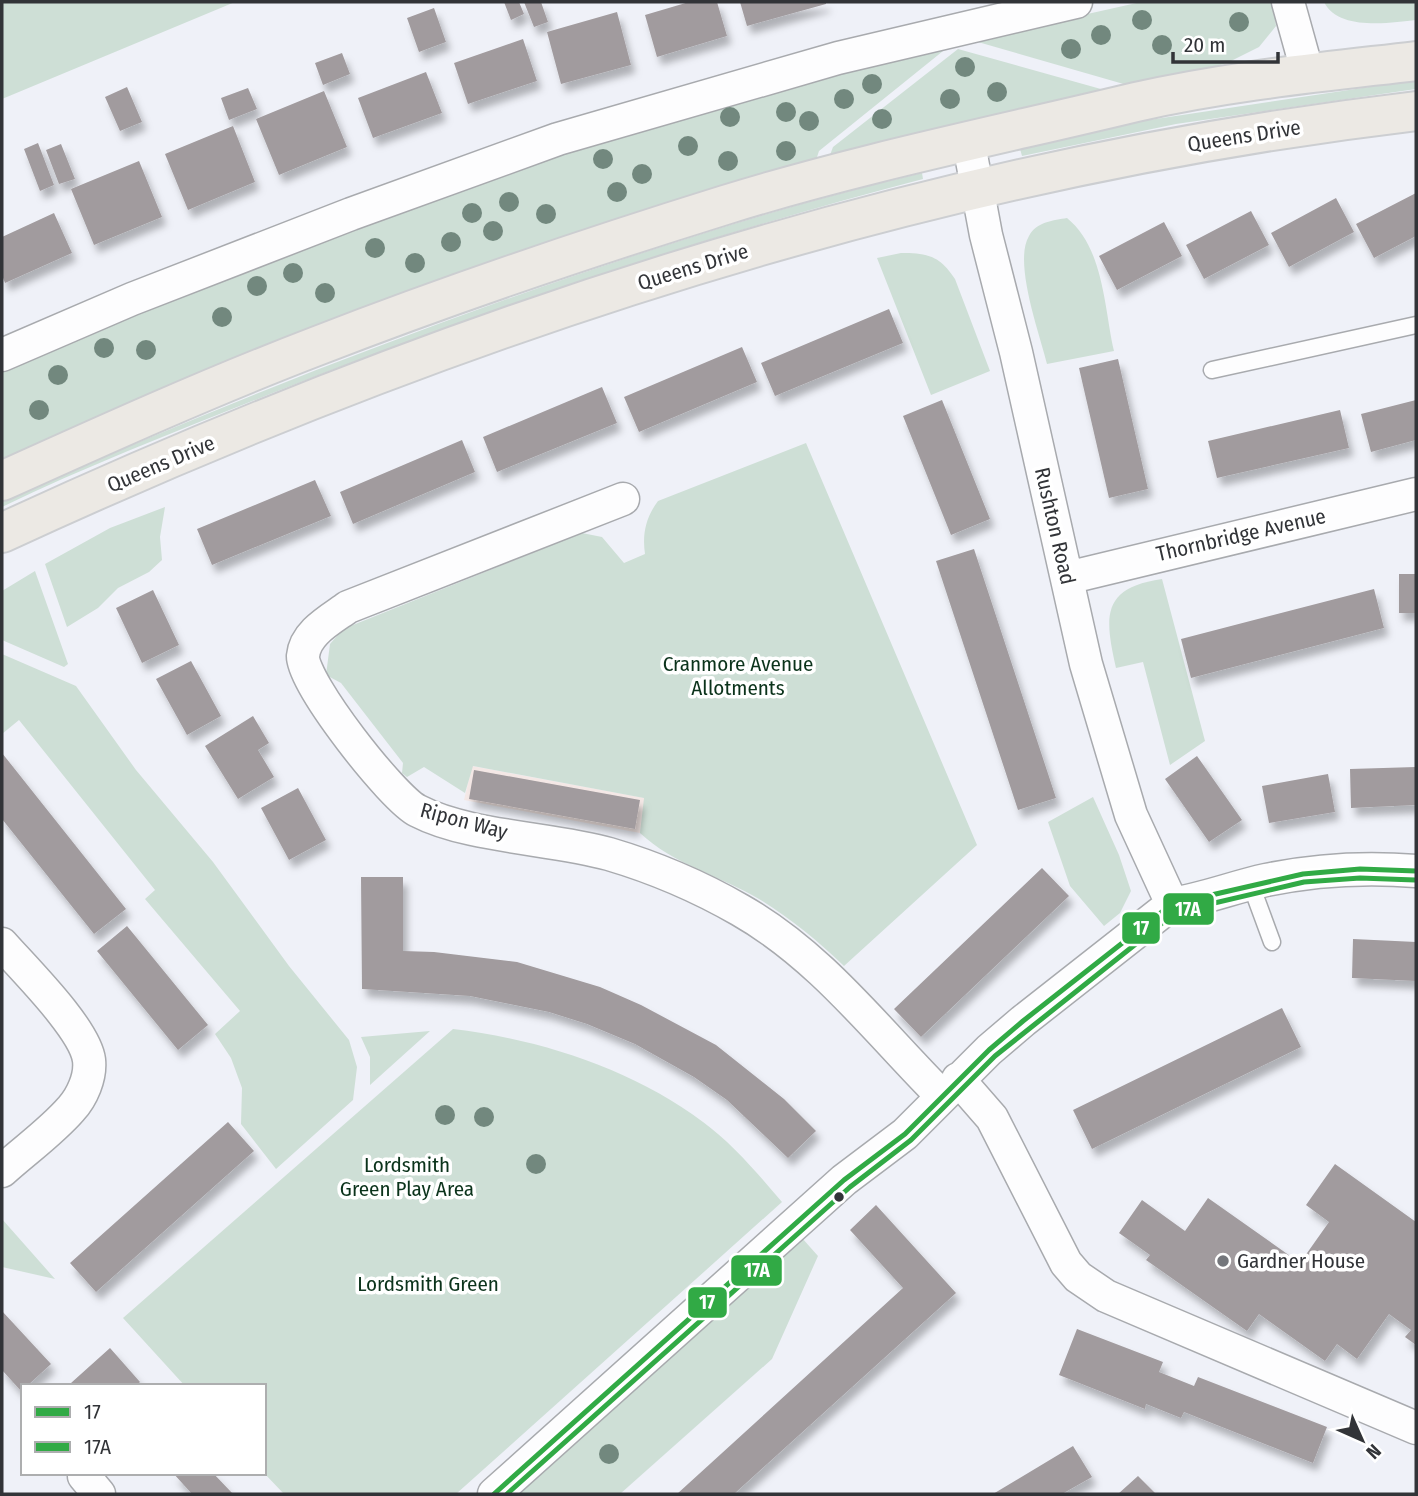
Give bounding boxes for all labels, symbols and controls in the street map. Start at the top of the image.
scale bar [1173,21,1278,65]
text: 20 m [1184,32,1225,58]
street label: Queens Drive [1185,114,1303,158]
street label: Queens Drive [635,238,751,296]
street label: Queens Drive [103,430,219,498]
street label: Rushton Road [1029,465,1081,587]
street label: Thornbridge Avenue [1154,503,1328,567]
park label: Cranmore Avenue Allotments [663,651,813,701]
street label: Ripon Way [417,797,511,845]
line badge: 17A [1162,892,1215,926]
text: 17A [1175,898,1202,921]
line badge: 17 [1121,911,1161,945]
text: 17 [1133,917,1149,940]
park label: Lordsmith Green Play Area [340,1152,474,1202]
unlabelled marker [832,1190,846,1204]
place label: Gardner House [1237,1248,1365,1274]
marker: Gardner House [1215,1253,1231,1269]
line badge: 17A [730,1254,783,1287]
text: 17A [744,1259,771,1282]
park label: Lordsmith Green [357,1271,499,1297]
line badge: 17 [687,1286,728,1319]
text: 17 [699,1291,715,1314]
legend [21,1384,266,1475]
text: 17 [84,1399,101,1425]
north arrow [1327,1405,1397,1475]
text: 17A [84,1434,111,1460]
text: N [1362,1440,1386,1464]

